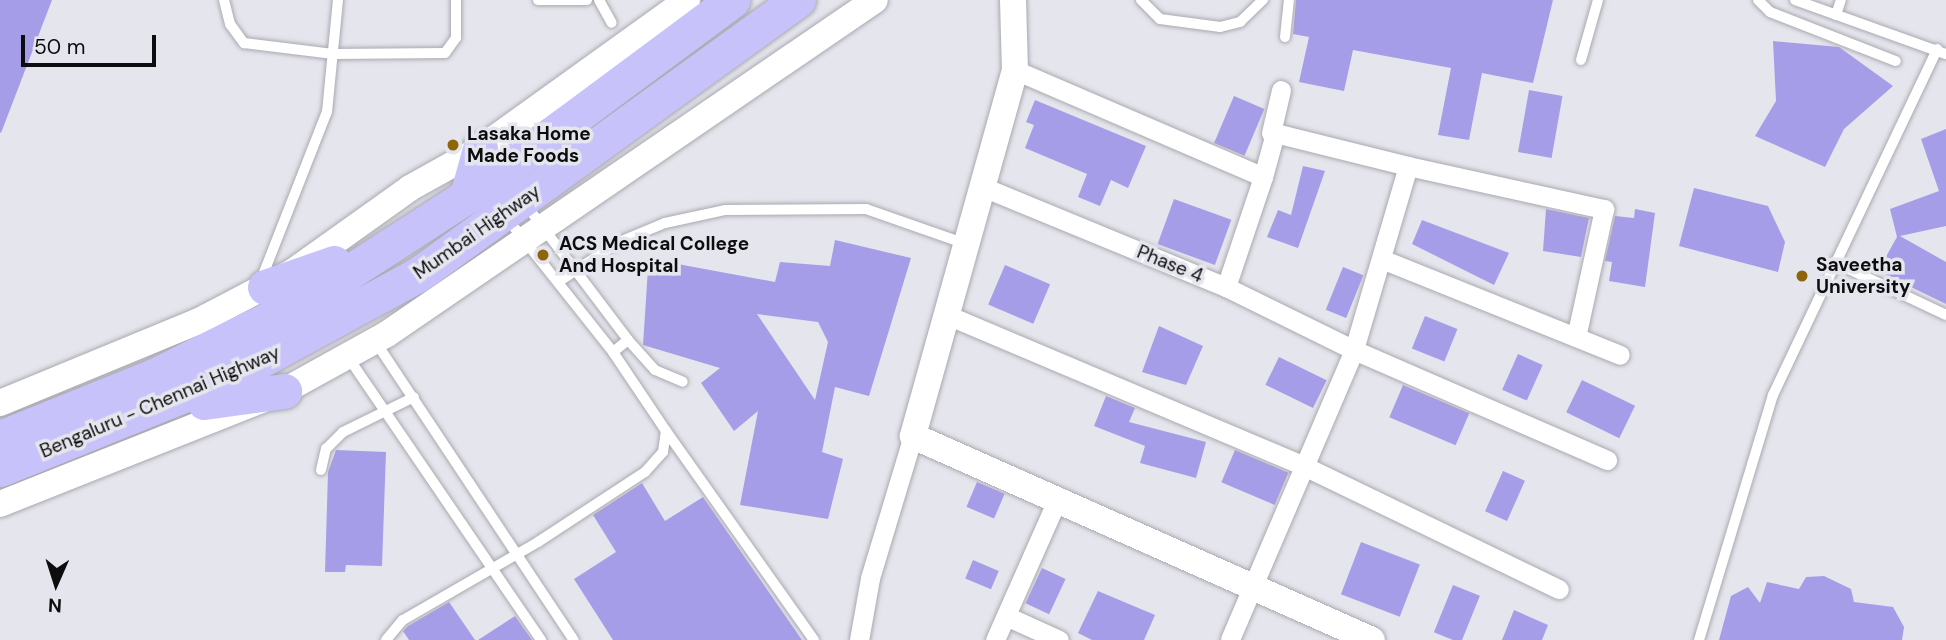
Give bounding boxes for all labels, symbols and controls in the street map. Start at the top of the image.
scale bar [24,21,159,65]
text: 50 m [34,33,85,61]
place label: Lasaka Home Made Foods [467,123,591,167]
marker: Lasaka Home Made Foods [445,137,461,153]
street label: Mumbai Highway [409,180,545,284]
place label: ACS Medical College And Hospital [559,233,749,277]
street label: Phase 4 [1134,240,1206,288]
marker: ACS Medical College And Hospital [533,245,553,265]
place label: Saveetha University [1816,254,1910,298]
marker: Saveetha University [1794,268,1810,284]
street label: Bengaluru - Chennai Highway [37,341,283,463]
north arrow [21,549,91,619]
text: N [47,593,62,618]

